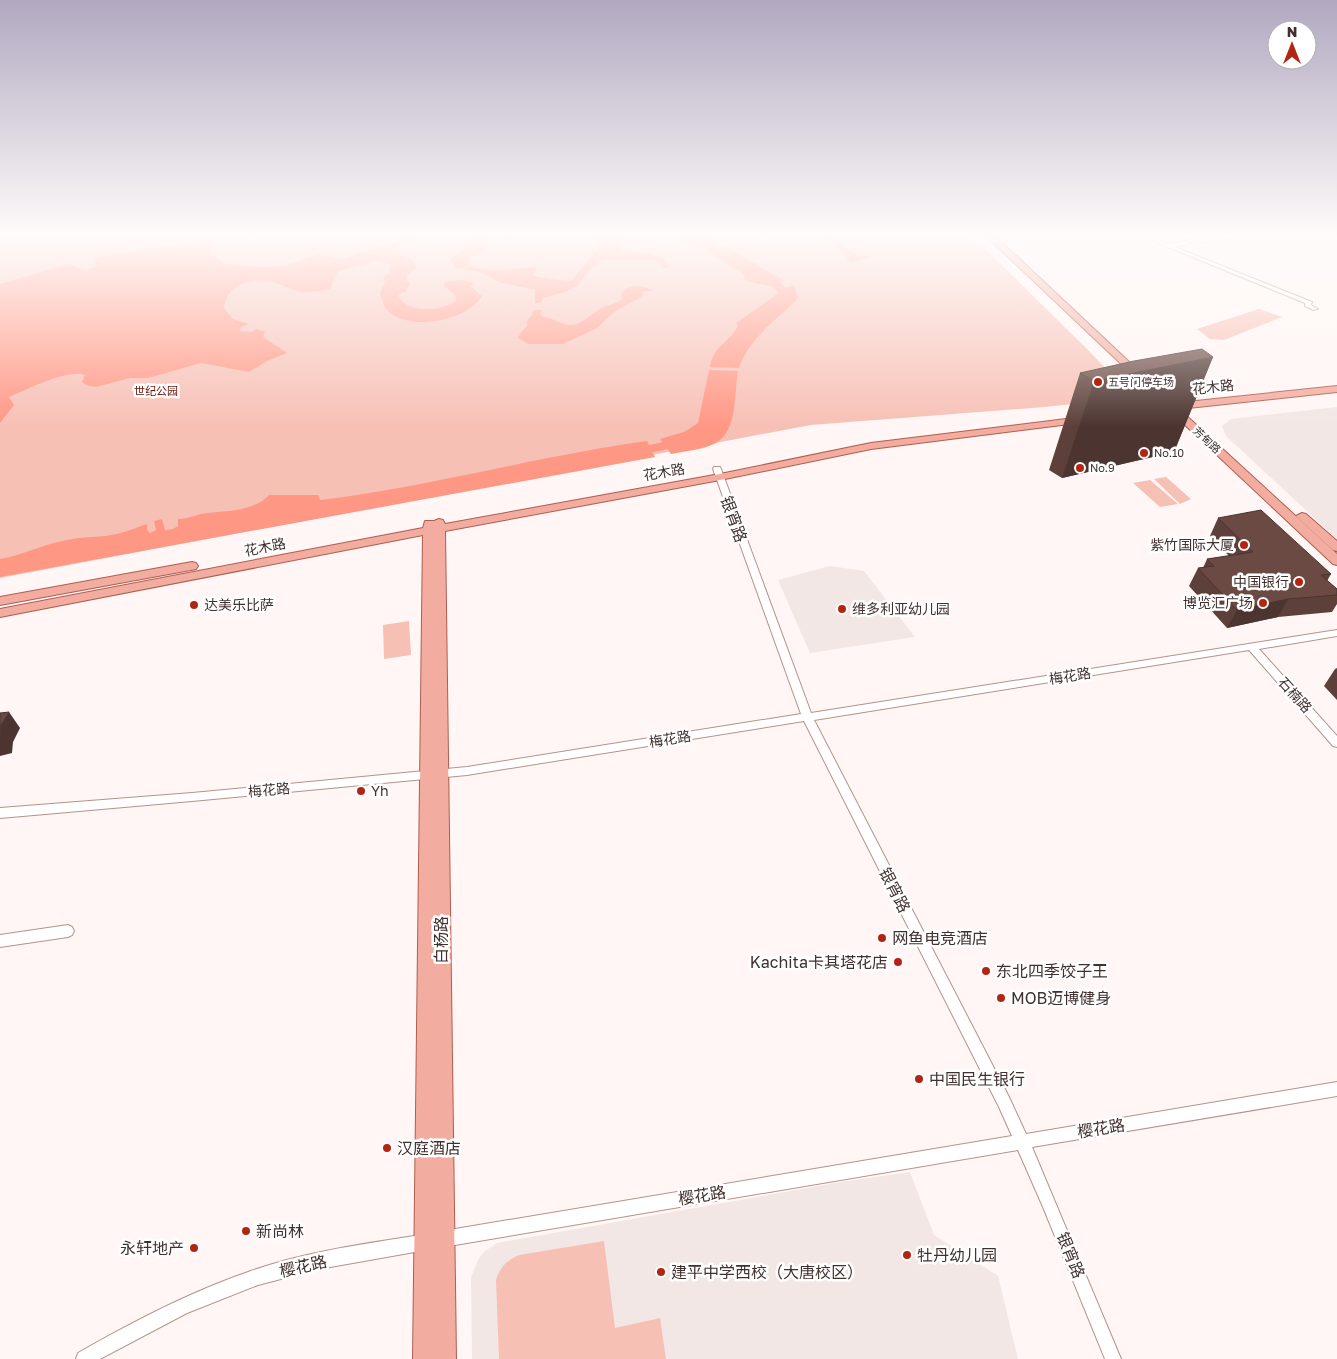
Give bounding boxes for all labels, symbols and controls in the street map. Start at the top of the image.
north arrow [1267,20,1317,70]
text: N [1287,23,1297,40]
place label: 五号门停车场 [1108,375,1174,388]
marker: 五号门停车场 [1092,376,1104,388]
street label: 花木路 [1191,376,1235,397]
park label: 世纪公园 [134,384,178,397]
street label: 芳甸路 [1191,424,1224,456]
place label: No.10 [1154,446,1184,459]
marker: No.10 [1138,447,1150,459]
street label: 花木路 [642,459,686,484]
place label: No.9 [1090,461,1115,474]
marker: No.9 [1074,462,1086,474]
street label: 银宵路 [716,493,752,545]
street label: 花木路 [243,534,287,559]
place label: 紫竹国际大厦 [1150,536,1234,553]
marker: 紫竹国际大厦 [1238,539,1250,551]
place label: 中国银行 [1233,573,1289,590]
marker: 中国银行 [1293,576,1305,588]
place label: 博览汇广场 [1183,594,1253,611]
place label: 达美乐比萨 [204,596,274,613]
marker: 博览汇广场 [1257,597,1269,609]
marker: 达美乐比萨 [188,599,200,611]
place label: 维多利亚幼儿园 [852,600,950,617]
marker: 维多利亚幼儿园 [836,603,848,615]
street label: 梅花路 [1048,664,1092,687]
street label: 石楠路 [1275,673,1316,716]
street label: 梅花路 [648,727,692,750]
street label: 梅花路 [247,779,291,800]
place label: Yh [371,782,389,799]
marker: Yh [355,785,367,797]
street label: 银宵路 [875,864,915,916]
street label: 白杨路 [431,916,451,964]
place label: 网鱼电竞酒店 [892,928,988,948]
marker: 网鱼电竞酒店 [876,932,888,944]
place label: Kachita卡其塔花店 [750,952,888,972]
marker: Kachita卡其塔花店 [892,956,904,968]
place label: 东北四季饺子王 [996,961,1108,981]
marker: 东北四季饺子王 [980,965,992,977]
place label: MOB迈博健身 [1011,988,1111,1008]
marker: MOB迈博健身 [995,992,1007,1004]
place label: 中国民生银行 [929,1069,1025,1089]
marker: 中国民生银行 [913,1073,925,1085]
street label: 樱花路 [1076,1114,1126,1142]
place label: 汉庭酒店 [397,1138,461,1158]
marker: 汉庭酒店 [381,1142,393,1154]
street label: 樱花路 [677,1181,727,1209]
place label: 新尚林 [256,1221,304,1241]
marker: 新尚林 [240,1225,252,1237]
street label: 银宵路 [1053,1229,1089,1281]
place label: 永轩地产 [120,1238,184,1258]
marker: 永轩地产 [188,1242,200,1254]
place label: 牡丹幼儿园 [917,1245,997,1265]
marker: 牡丹幼儿园 [901,1249,913,1261]
street label: 樱花路 [277,1251,329,1281]
place label: 建平中学西校（大唐校区） [671,1262,863,1282]
marker: 建平中学西校（大唐校区） [655,1266,667,1278]

